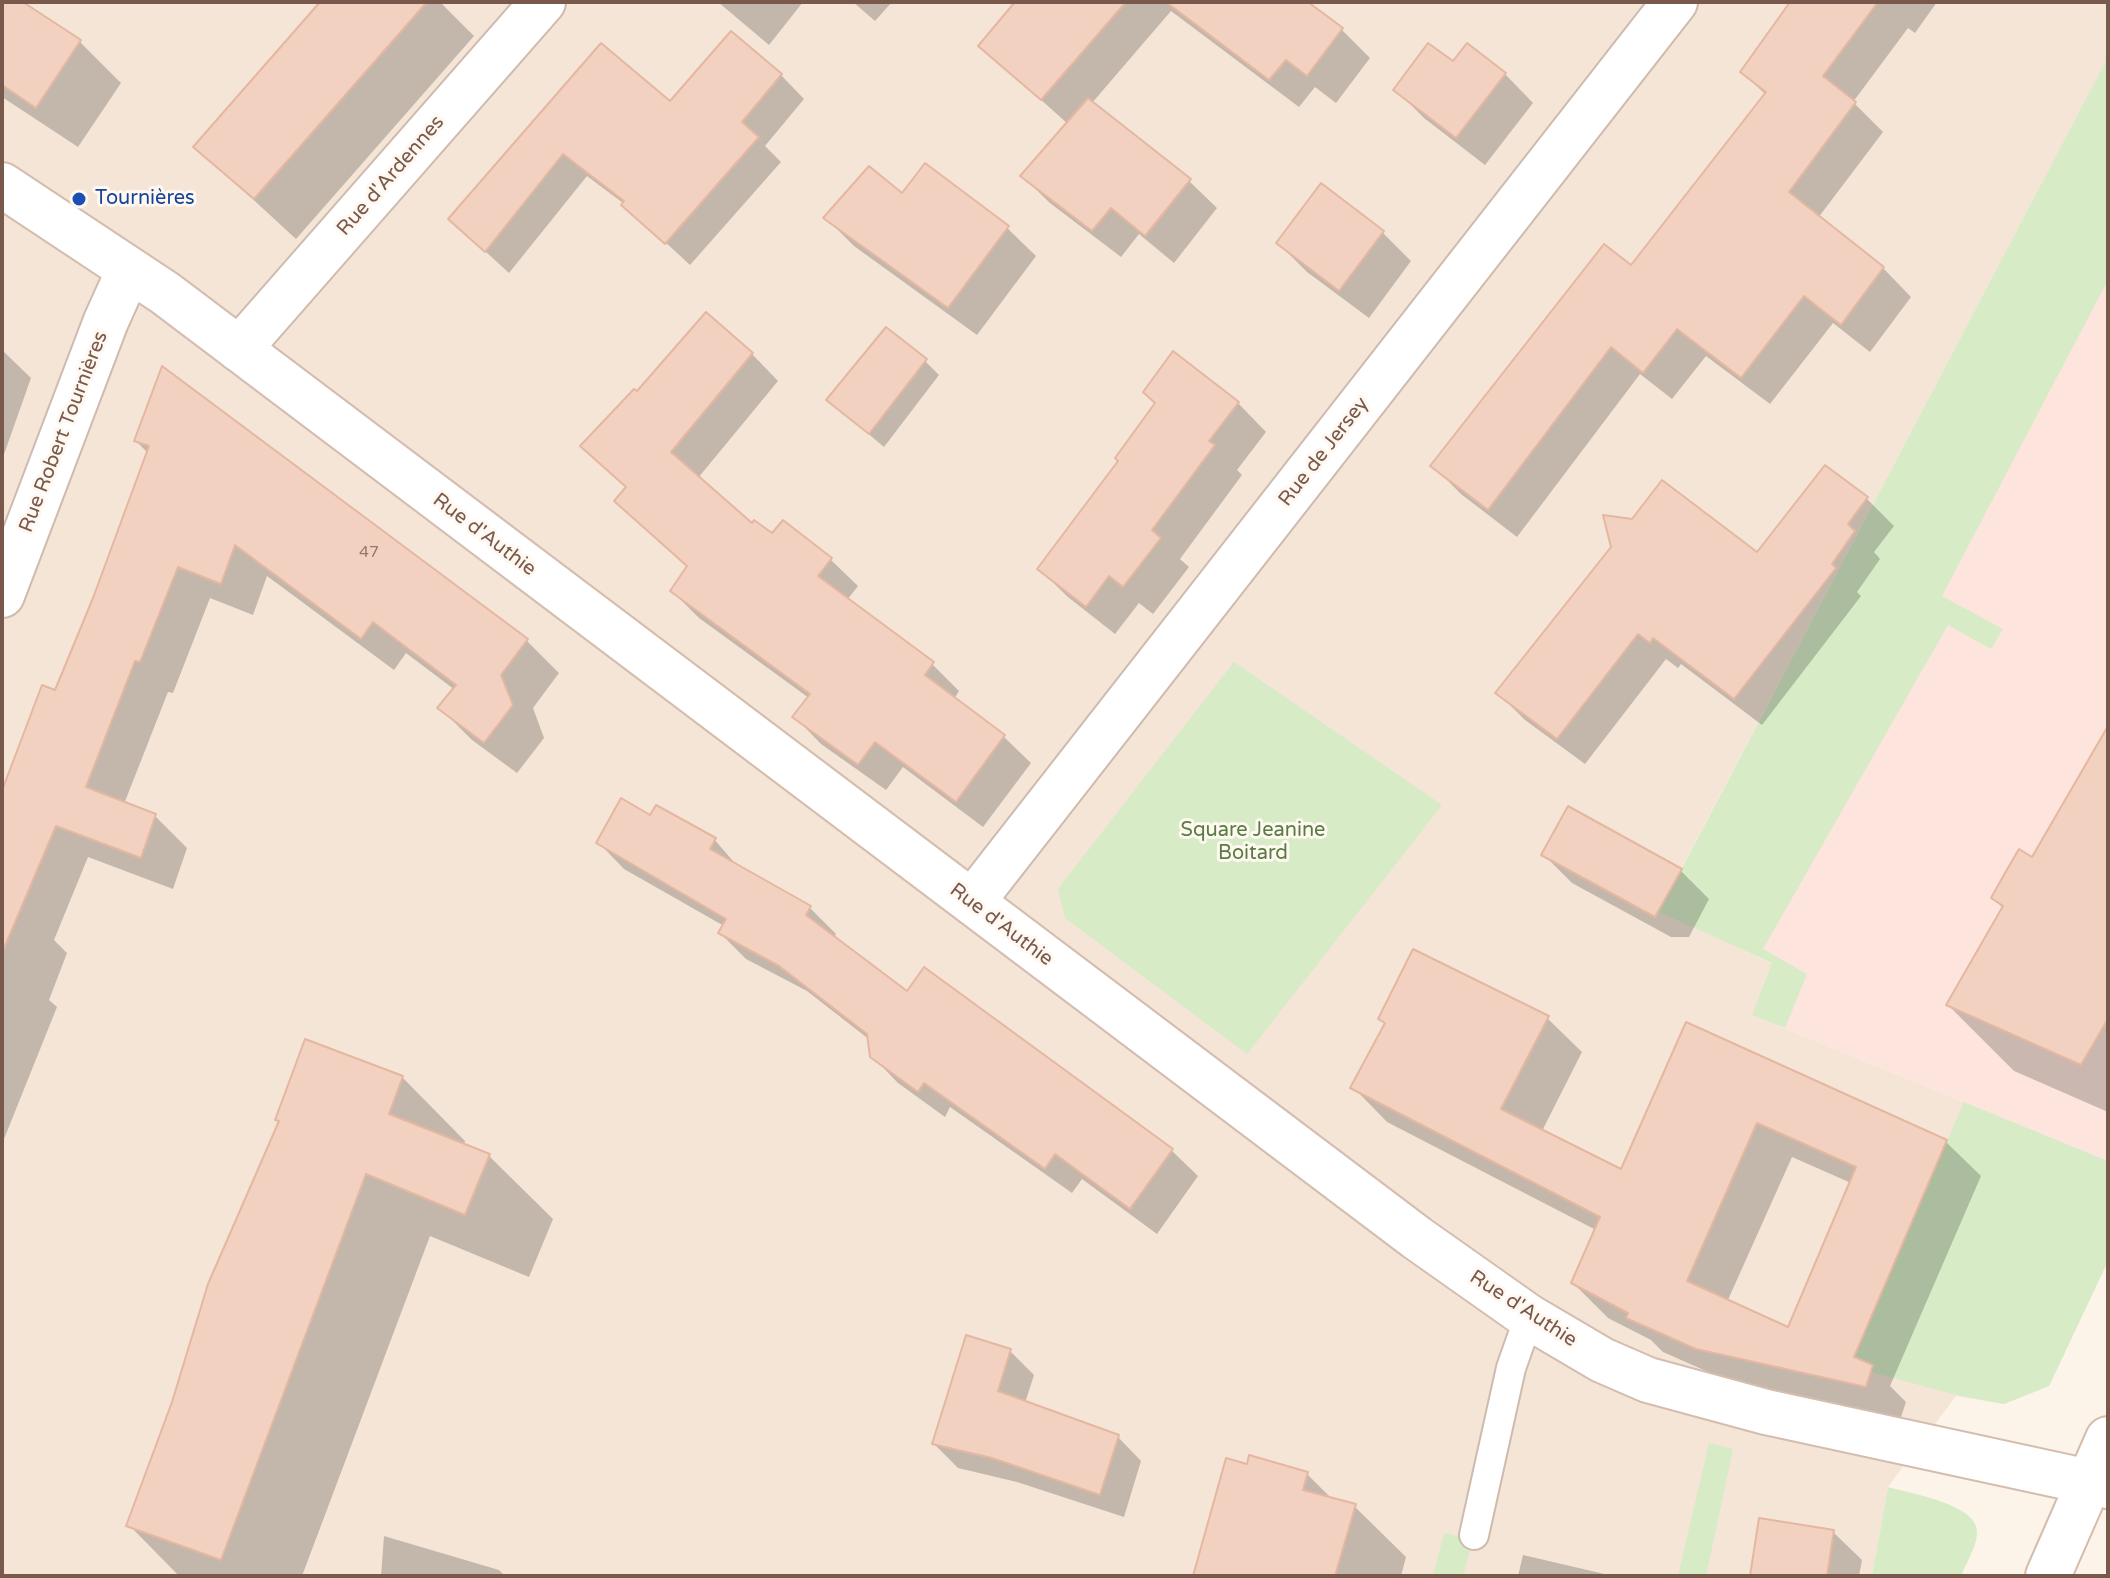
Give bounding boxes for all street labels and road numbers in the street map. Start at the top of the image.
street label: Rue d'Ardennes [332,111,450,241]
street label: Rue Robert Tournières [15,328,113,536]
street label: Rue de Jersey [1274,393,1374,511]
street label: Rue d'Authie [428,488,540,582]
street label: Rue d'Authie [945,878,1057,972]
street label: Rue d'Authie [1465,1265,1581,1353]

